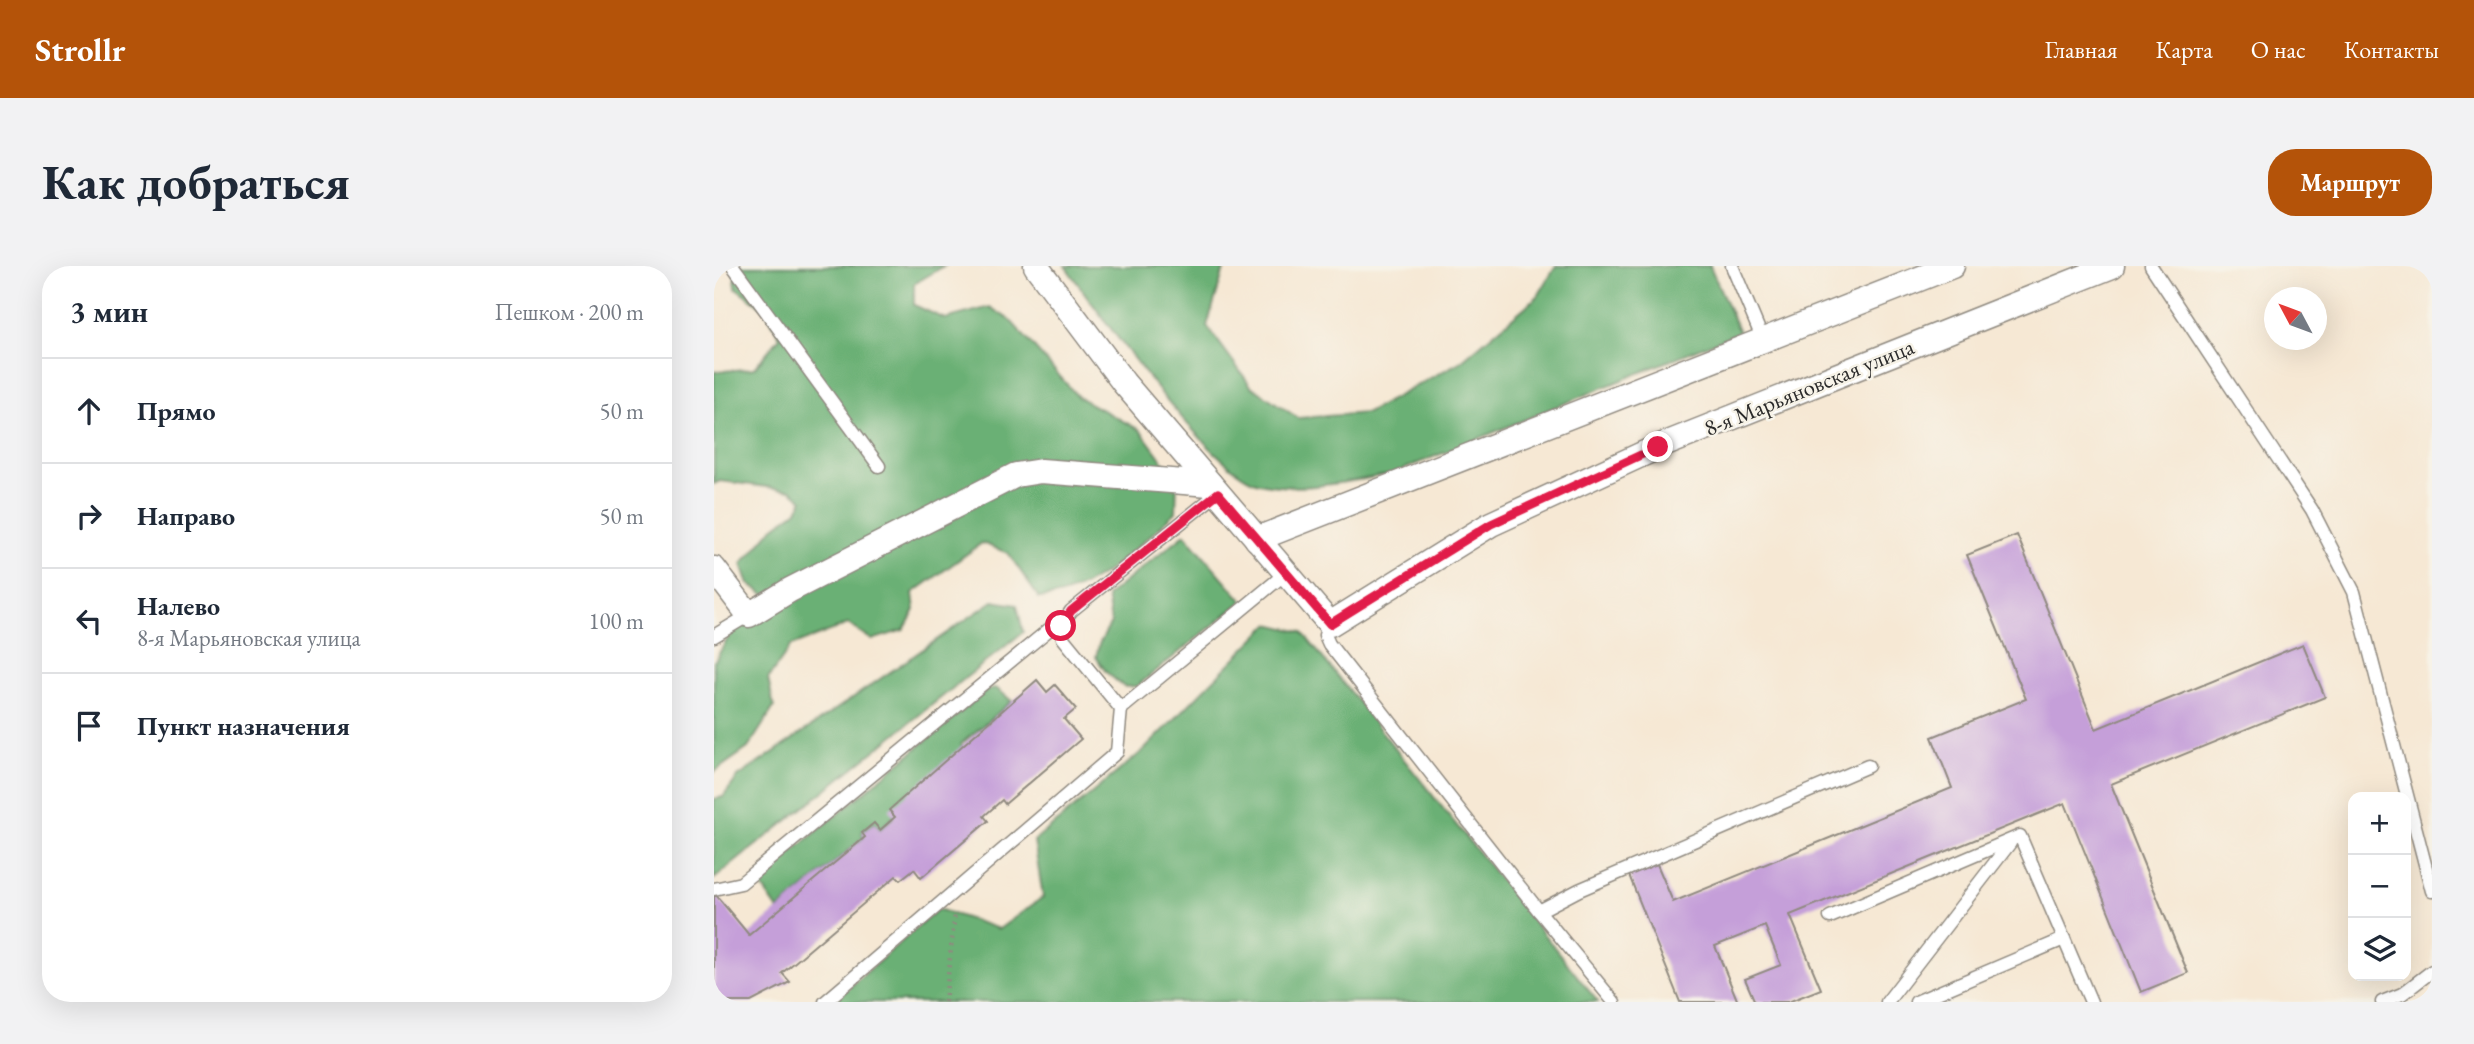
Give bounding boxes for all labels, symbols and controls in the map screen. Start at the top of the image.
text: Strollr [35,28,126,71]
text: Главная [2044,34,2118,65]
text: Карта [2156,34,2213,65]
text: О нас [2251,34,2306,65]
text: Контакты [2344,34,2439,65]
button: Маршрут [2268,149,2432,216]
text: Как добраться [42,150,350,214]
north arrow [2264,287,2327,350]
text: 3 мин [70,292,148,331]
text: Пешком · 200 m [495,297,644,327]
street label: 8-я Марьяновская улица [1700,331,1919,443]
icon: ahead [70,392,108,430]
text: Прямо [137,394,216,428]
text: 50 m [599,396,644,426]
route end [1642,431,1673,462]
icon: right [70,497,108,535]
text: Направо [137,499,235,533]
text: 50 m [599,501,644,531]
text: Налево [137,589,220,623]
icon: left [70,602,108,640]
text: 100 m [588,606,644,636]
route start [1045,610,1076,641]
text: 8-я Марьяновская улица [137,623,361,653]
icon: arrive [70,707,108,745]
text: Пункт назначения [137,709,350,743]
map controls [2348,792,2411,981]
button: + [2348,792,2411,855]
button: − [2348,855,2411,918]
button: layers [2348,918,2411,981]

